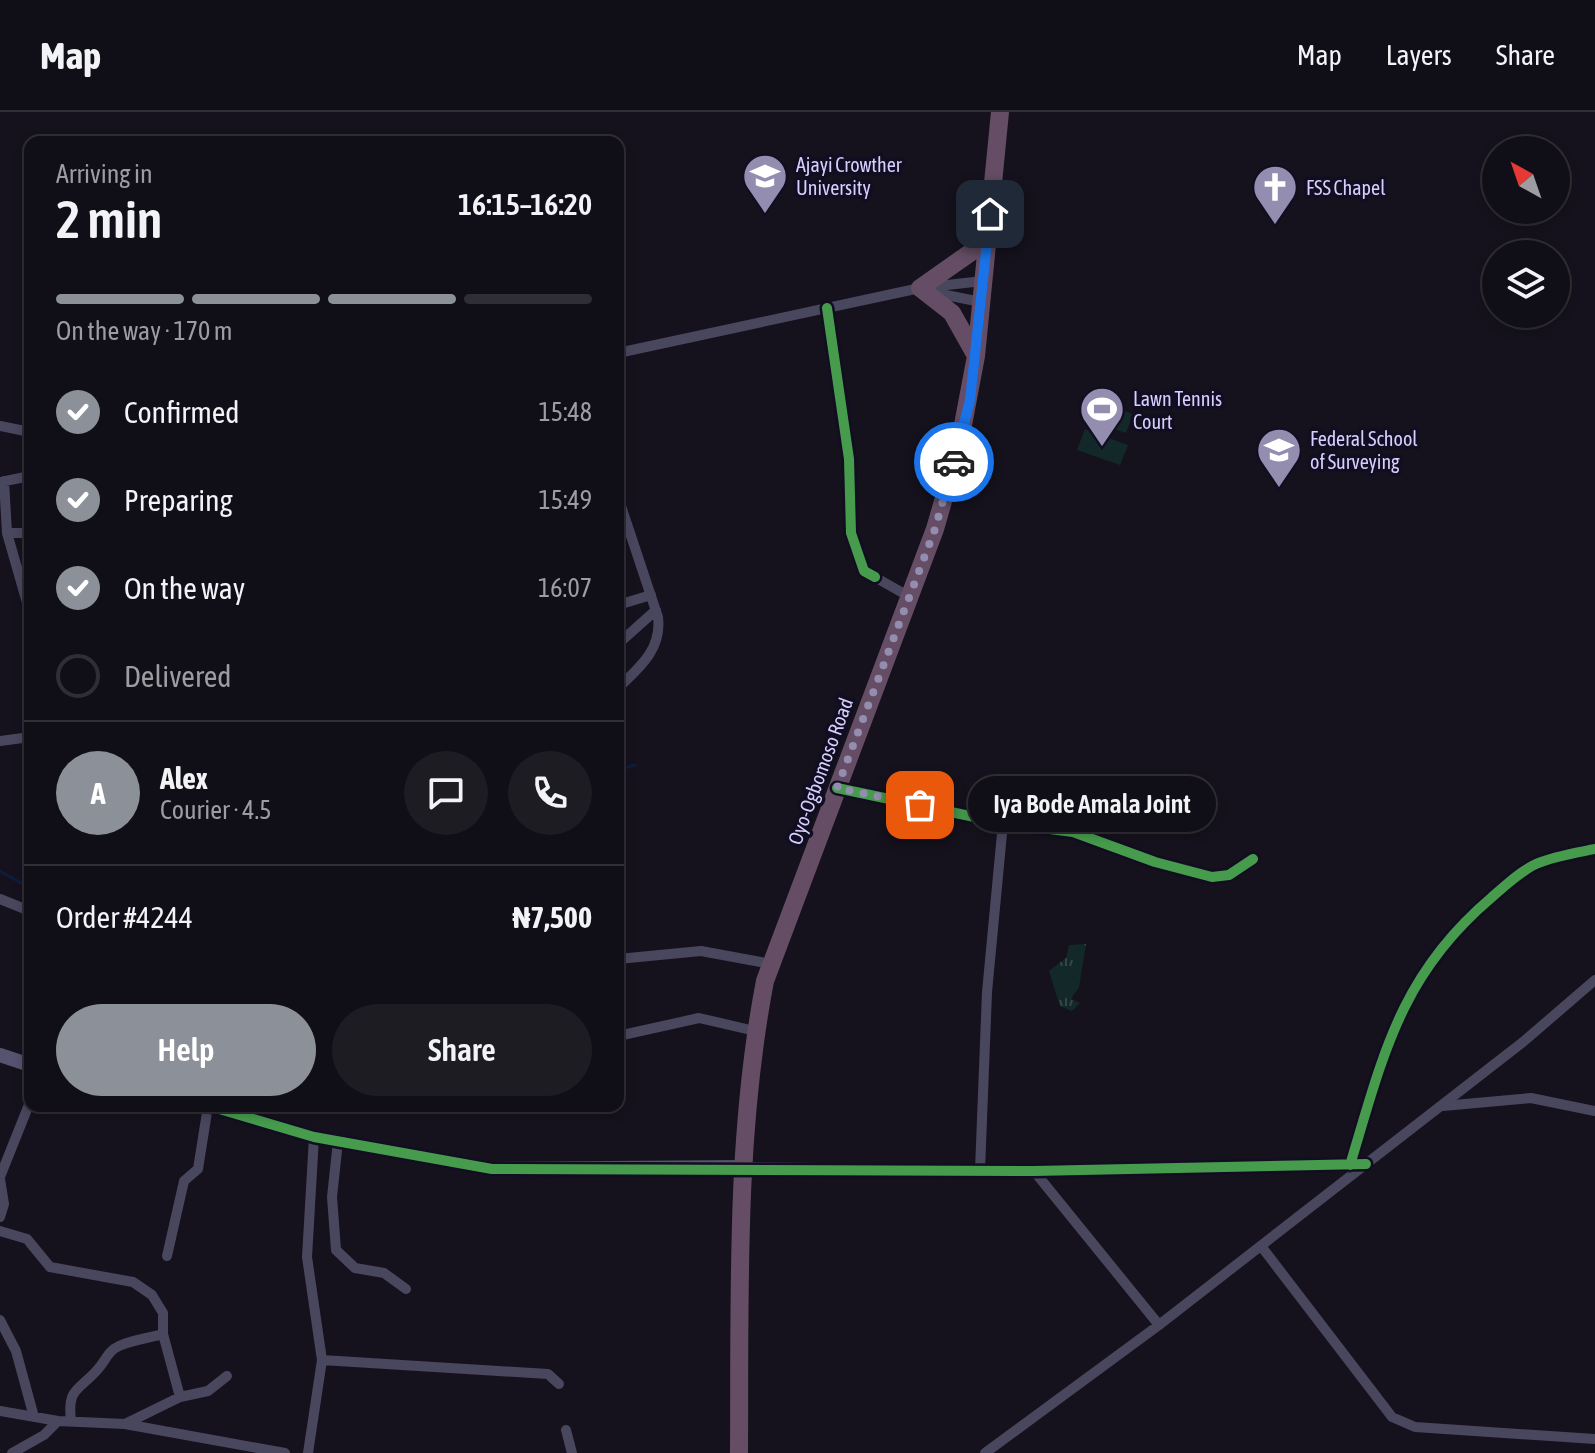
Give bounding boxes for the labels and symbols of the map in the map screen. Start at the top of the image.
north arrow [1482,136,1570,224]
school or university icon: Ajayi Crowther University [741,152,789,215]
place label: Ajayi Crowther University [796,153,903,199]
church icon: FSS Chapel [1251,163,1299,226]
place label: FSS Chapel [1306,176,1386,199]
pin [956,180,1024,248]
sports icon: Lawn Tennis Court [1078,385,1126,448]
place label: Lawn Tennis Court [1133,387,1222,433]
courier [914,422,994,502]
school or university icon: Federal School of Surveying [1255,426,1303,489]
place label: Federal School of Surveying [1310,427,1418,473]
street label: Oyo-Ogbomoso Road [783,694,857,848]
pin [886,771,954,839]
callout: Iya Bode Amala Joint [968,777,1216,833]

